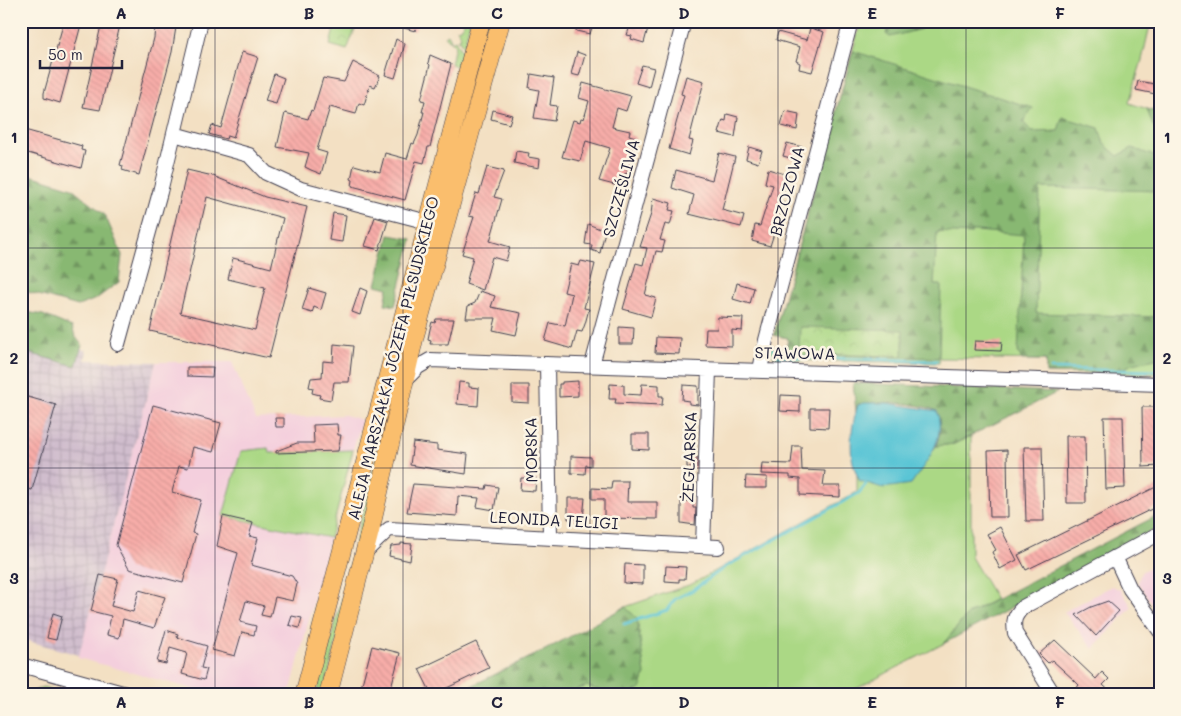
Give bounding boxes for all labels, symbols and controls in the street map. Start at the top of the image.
text: A [115,2,127,23]
text: B [304,2,314,23]
text: C [491,2,503,23]
text: D [678,2,690,23]
text: E [867,2,877,23]
text: F [1055,2,1065,23]
scale bar [40,38,122,70]
text: 50 m [48,44,83,64]
text: 1 [10,126,18,147]
text: 1 [1163,126,1171,147]
street label: SZCZĘŚLIWA [597,137,644,239]
street label: BRZOZOWA [764,144,809,238]
street label: ALEJA MARSZAŁKA JÓZEFA PIŁSUDSKIEGO [342,194,443,522]
street label: STAWOWA [754,341,836,364]
text: 2 [10,347,19,368]
text: 2 [1163,347,1172,368]
street label: ŻEGLARSKA [676,411,701,503]
street label: MORSKA [519,417,542,483]
street label: LEONIDA TELIGI [489,506,619,533]
text: 3 [9,567,19,588]
text: 3 [1162,567,1172,588]
text: A [115,691,127,712]
text: B [304,691,314,712]
text: C [491,691,503,712]
text: D [678,691,690,712]
text: E [867,691,877,712]
text: F [1055,691,1065,712]

